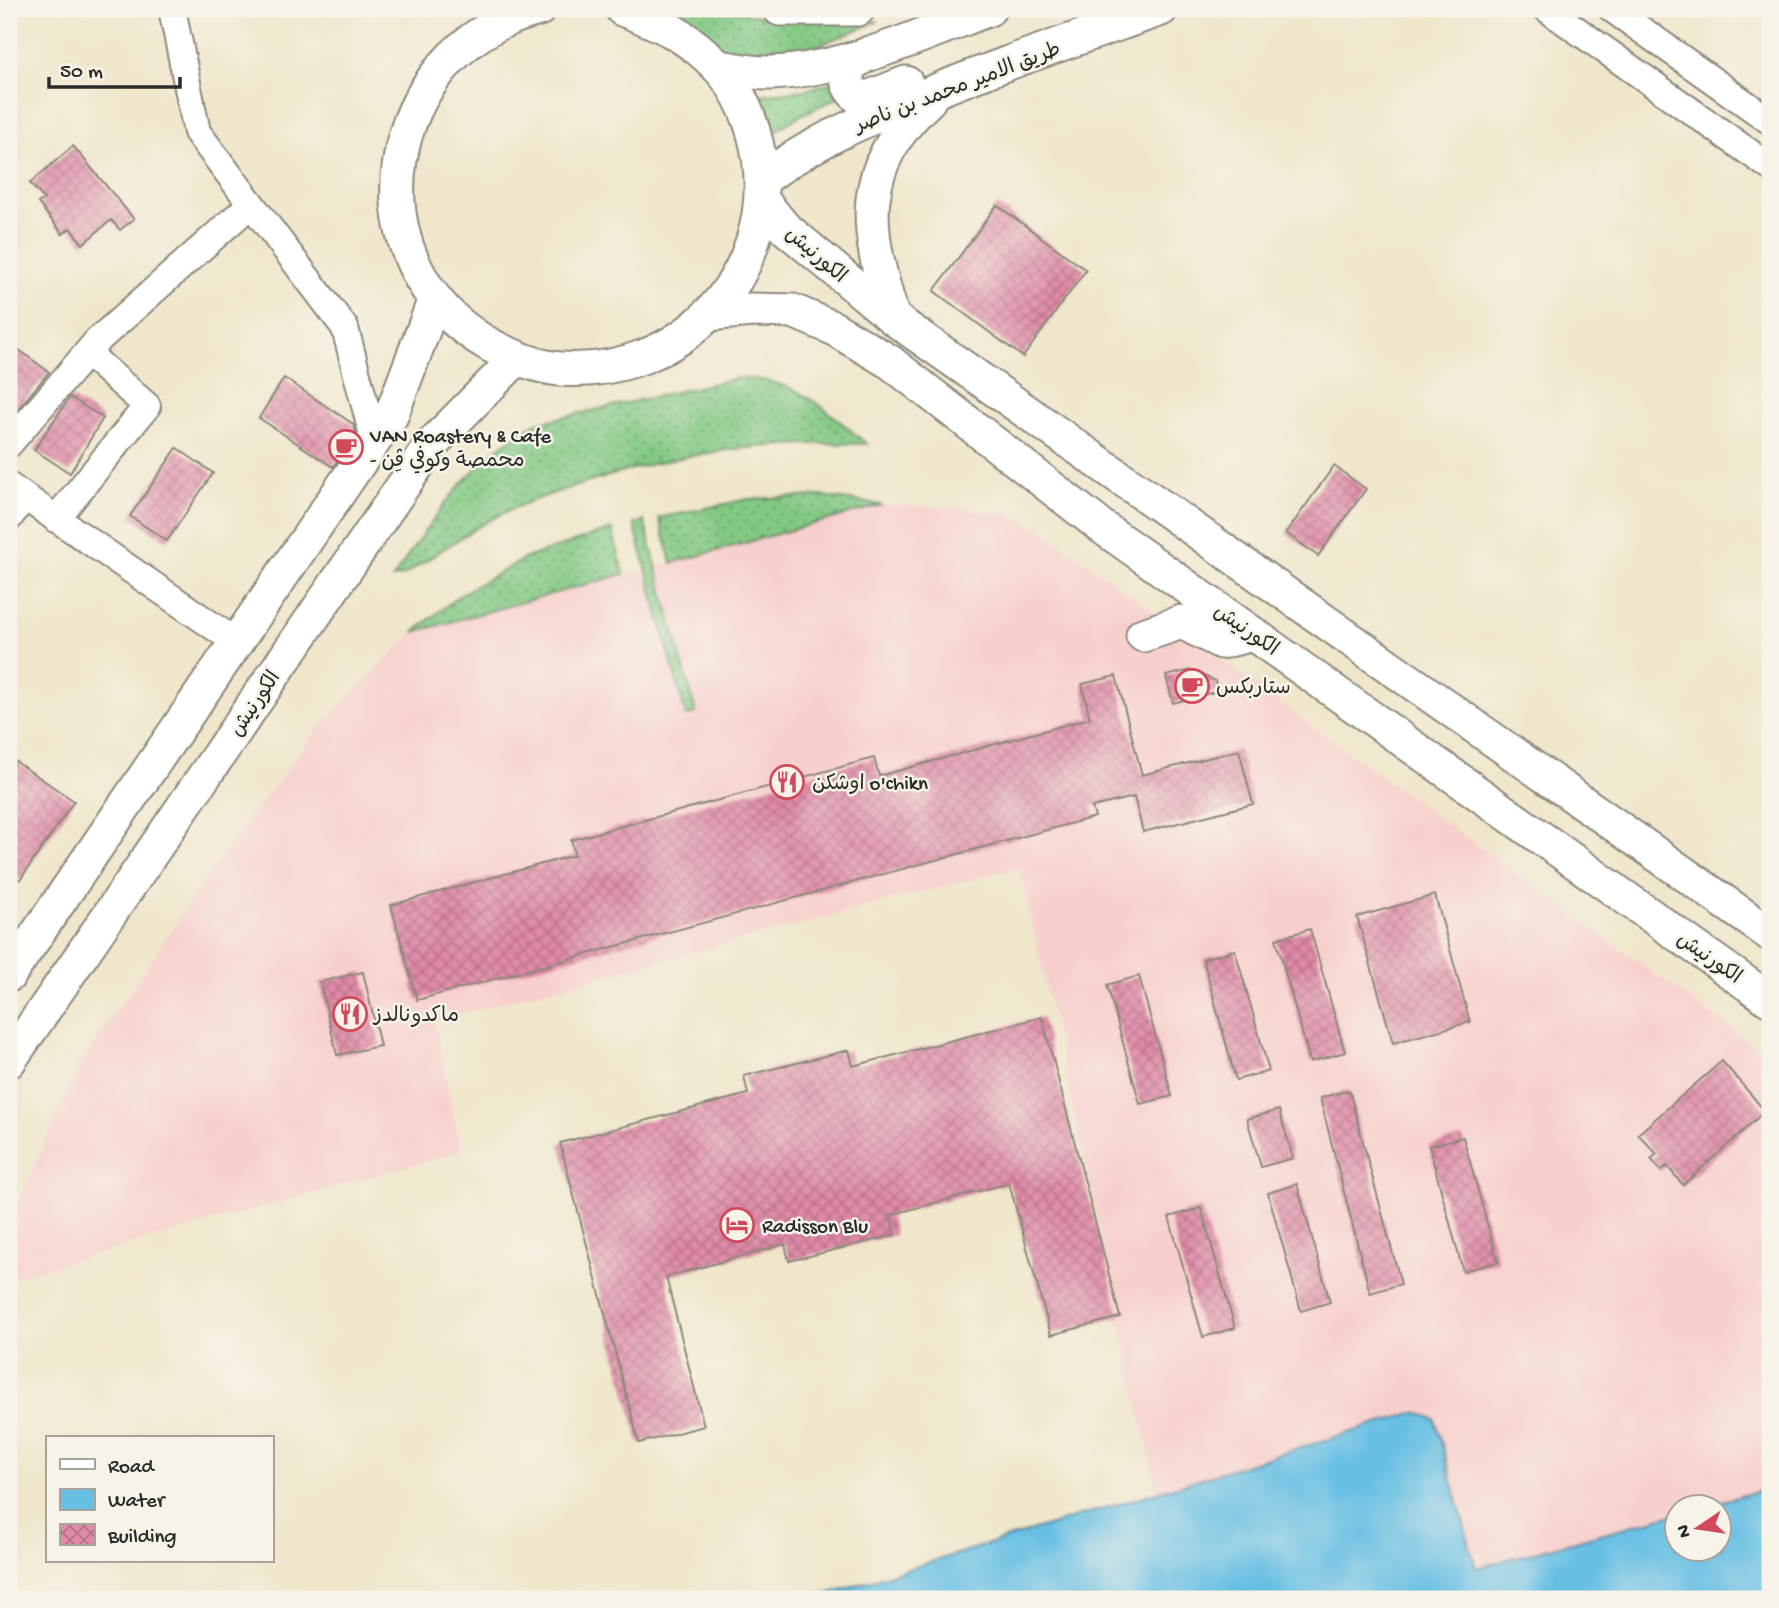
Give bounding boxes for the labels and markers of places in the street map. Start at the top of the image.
place label: VAN Roastery & Cafe - محمصة وكوفي ڤِن [369,426,552,475]
cafe icon: VAN Roastery & Cafe - محمصة وكوفي ڤِن [327,428,365,466]
cafe icon: ستاربكس [1173,667,1211,705]
place label: ستاربكس [1216,677,1291,702]
restaurant icon: اوشكن o'chikn [768,763,806,801]
place label: اوشكن o'chikn [812,773,928,798]
restaurant icon: ماكدونالدز [331,995,369,1033]
place label: ماكدونالدز [372,1005,459,1030]
hotel icon: Radisson Blu [718,1206,756,1244]
place label: Radisson Blu [762,1216,868,1241]

